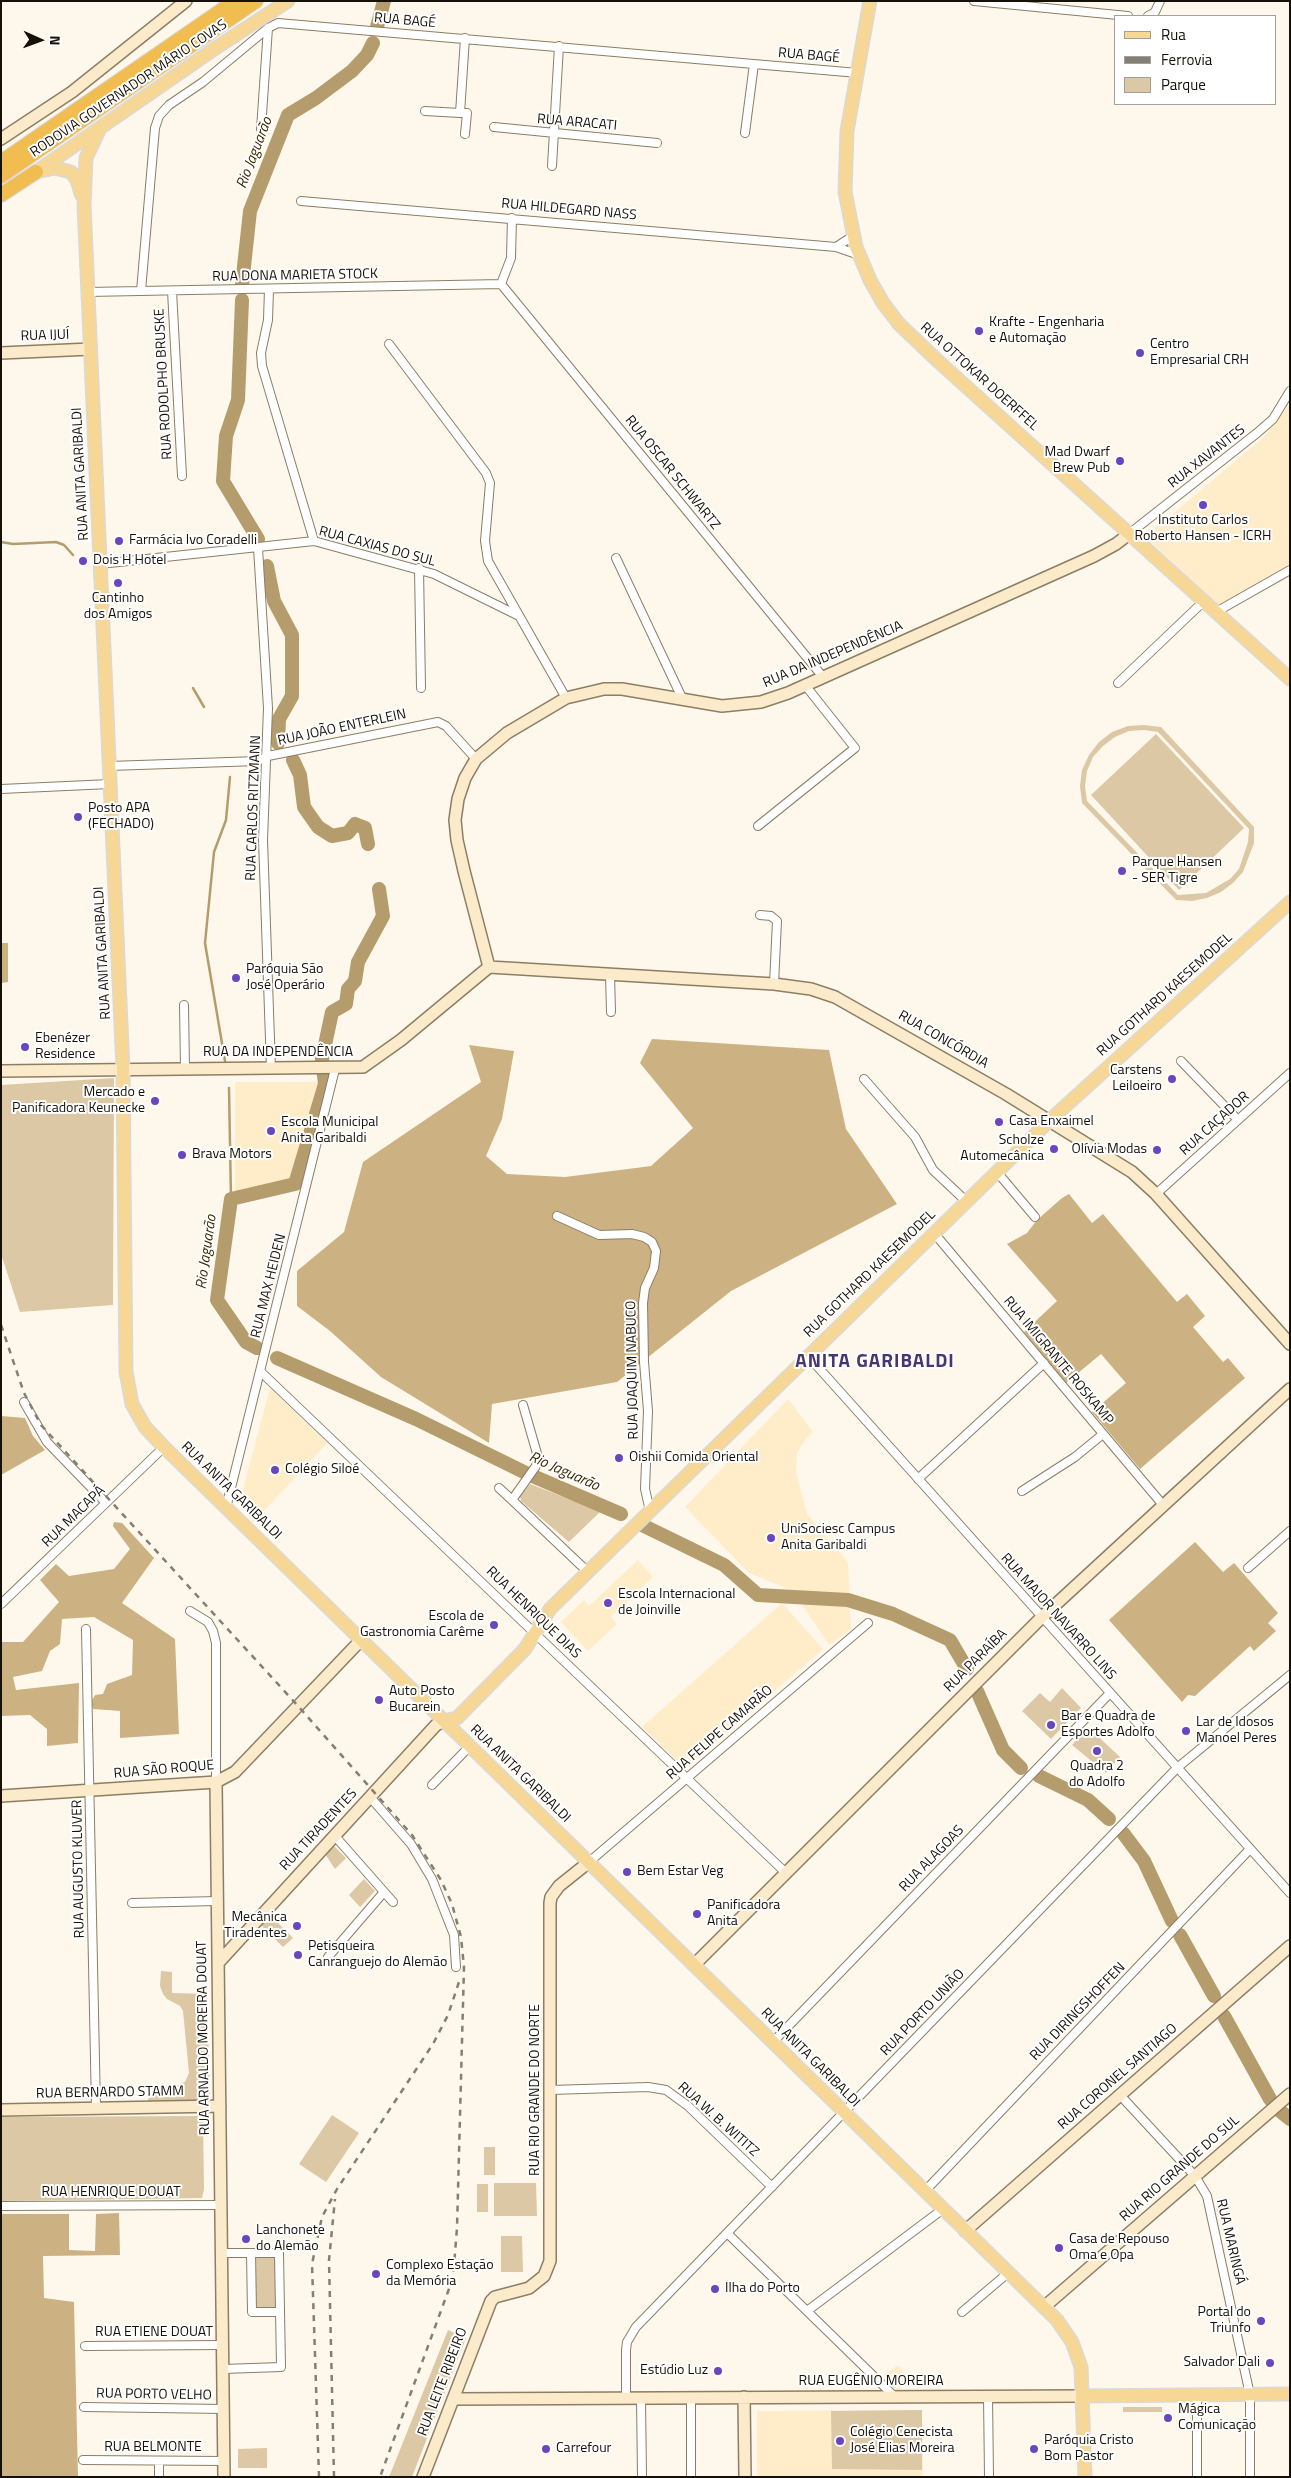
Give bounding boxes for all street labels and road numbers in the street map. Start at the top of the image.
street label: RUA BAGÉ [373,10,437,32]
street label: RODOVIA GOVERNADOR MÁRIO COVAS [27,17,231,161]
street label: RUA BAGÉ [777,45,841,67]
street label: RUA ARACATI [536,111,618,135]
street label: RUA HILDEGARD NASS [501,196,637,224]
street label: RUA DONA MARIETA STOCK [212,266,378,286]
street label: RUA RODOLPHO BRUSKE [152,308,176,460]
street label: RUA OTTOKAR DOERFFEL [916,319,1042,435]
street label: RUA IJUÍ [20,327,70,345]
street label: RUA ANITA GARIBALDI [69,407,93,541]
street label: RUA OSCAR SCHWARTZ [621,413,723,533]
street label: RUA XAVANTES [1165,422,1249,492]
street label: RUA CAXIAS DO SUL [317,523,437,571]
street label: RUA DA INDEPENDÊNCIA [761,618,905,692]
street label: RUA JOÃO ENTERLEIN [276,706,408,750]
street label: RUA CARLOS RITZMANN [243,735,265,881]
street label: RUA ANITA GARIBALDI [91,886,115,1020]
street label: RUA GOTHARD KAESEMODEL [1094,930,1236,1060]
street label: RUA CONCÓRDIA [895,1007,991,1073]
street label: RUA DA INDEPENDÊNCIA [203,1045,353,1061]
street label: RUA CAÇADOR [1177,1088,1253,1160]
street label: RUA GOTHARD KAESEMODEL [801,1207,939,1341]
street label: RUA MAX HEIDEN [248,1232,290,1340]
street label: RUA IMIGRANTE ROSKAMP [999,1293,1117,1429]
street label: RUA JOAQUIM NABUCO [623,1300,643,1440]
street label: RUA ANITA GARIBALDI [177,1439,285,1543]
street label: RUA MACAPÁ [39,1483,109,1551]
street label: RUA MAJOR NAVARRO LINS [997,1550,1119,1684]
street label: RUA HENRIQUE DIAS [482,1564,584,1662]
street label: RUA PARAÍBA [941,1626,1011,1696]
street label: RUA FELIPE CAMARÃO [663,1682,777,1784]
street label: RUA ANITA GARIBALDI [466,1722,574,1826]
street label: RUA SÃO ROQUE [113,1757,215,1783]
street label: RUA TIRADENTES [277,1786,361,1874]
street label: RUA AUGUSTO KLUVER [69,1799,89,1939]
street label: RUA ALAGOAS [896,1822,968,1896]
street label: RUA ARNALDO MOREIRA DOUAT [194,1940,214,2136]
street label: RUA DIRINGSHOFFEN [1027,1959,1129,2065]
street label: RUA PORTO UNIÃO [877,1966,969,2060]
street label: RUA RIO GRANDE DO NORTE [528,2004,544,2176]
street label: RUA ANITA GARIBALDI [757,2005,863,2111]
street label: RUA CORONEL SANTIAGO [1055,2021,1181,2133]
street label: RUA W. B. WITITZ [674,2079,762,2161]
street label: RUA BERNARDO STAMM [36,2083,184,2103]
street label: RUA RIO GRANDE DO SUL [1117,2113,1243,2225]
street label: RUA HENRIQUE DOUAT [41,2185,181,2201]
street label: RUA MARINGÁ [1212,2197,1248,2287]
street label: RUA ETIENE DOUAT [95,2325,213,2341]
street label: RUA LEITE RIBEIRO [415,2325,471,2439]
street label: RUA EUGÊNIO MOREIRA [799,2374,943,2390]
street label: RUA PORTO VELHO [96,2386,212,2404]
street label: RUA BELMONTE [104,2440,202,2456]

